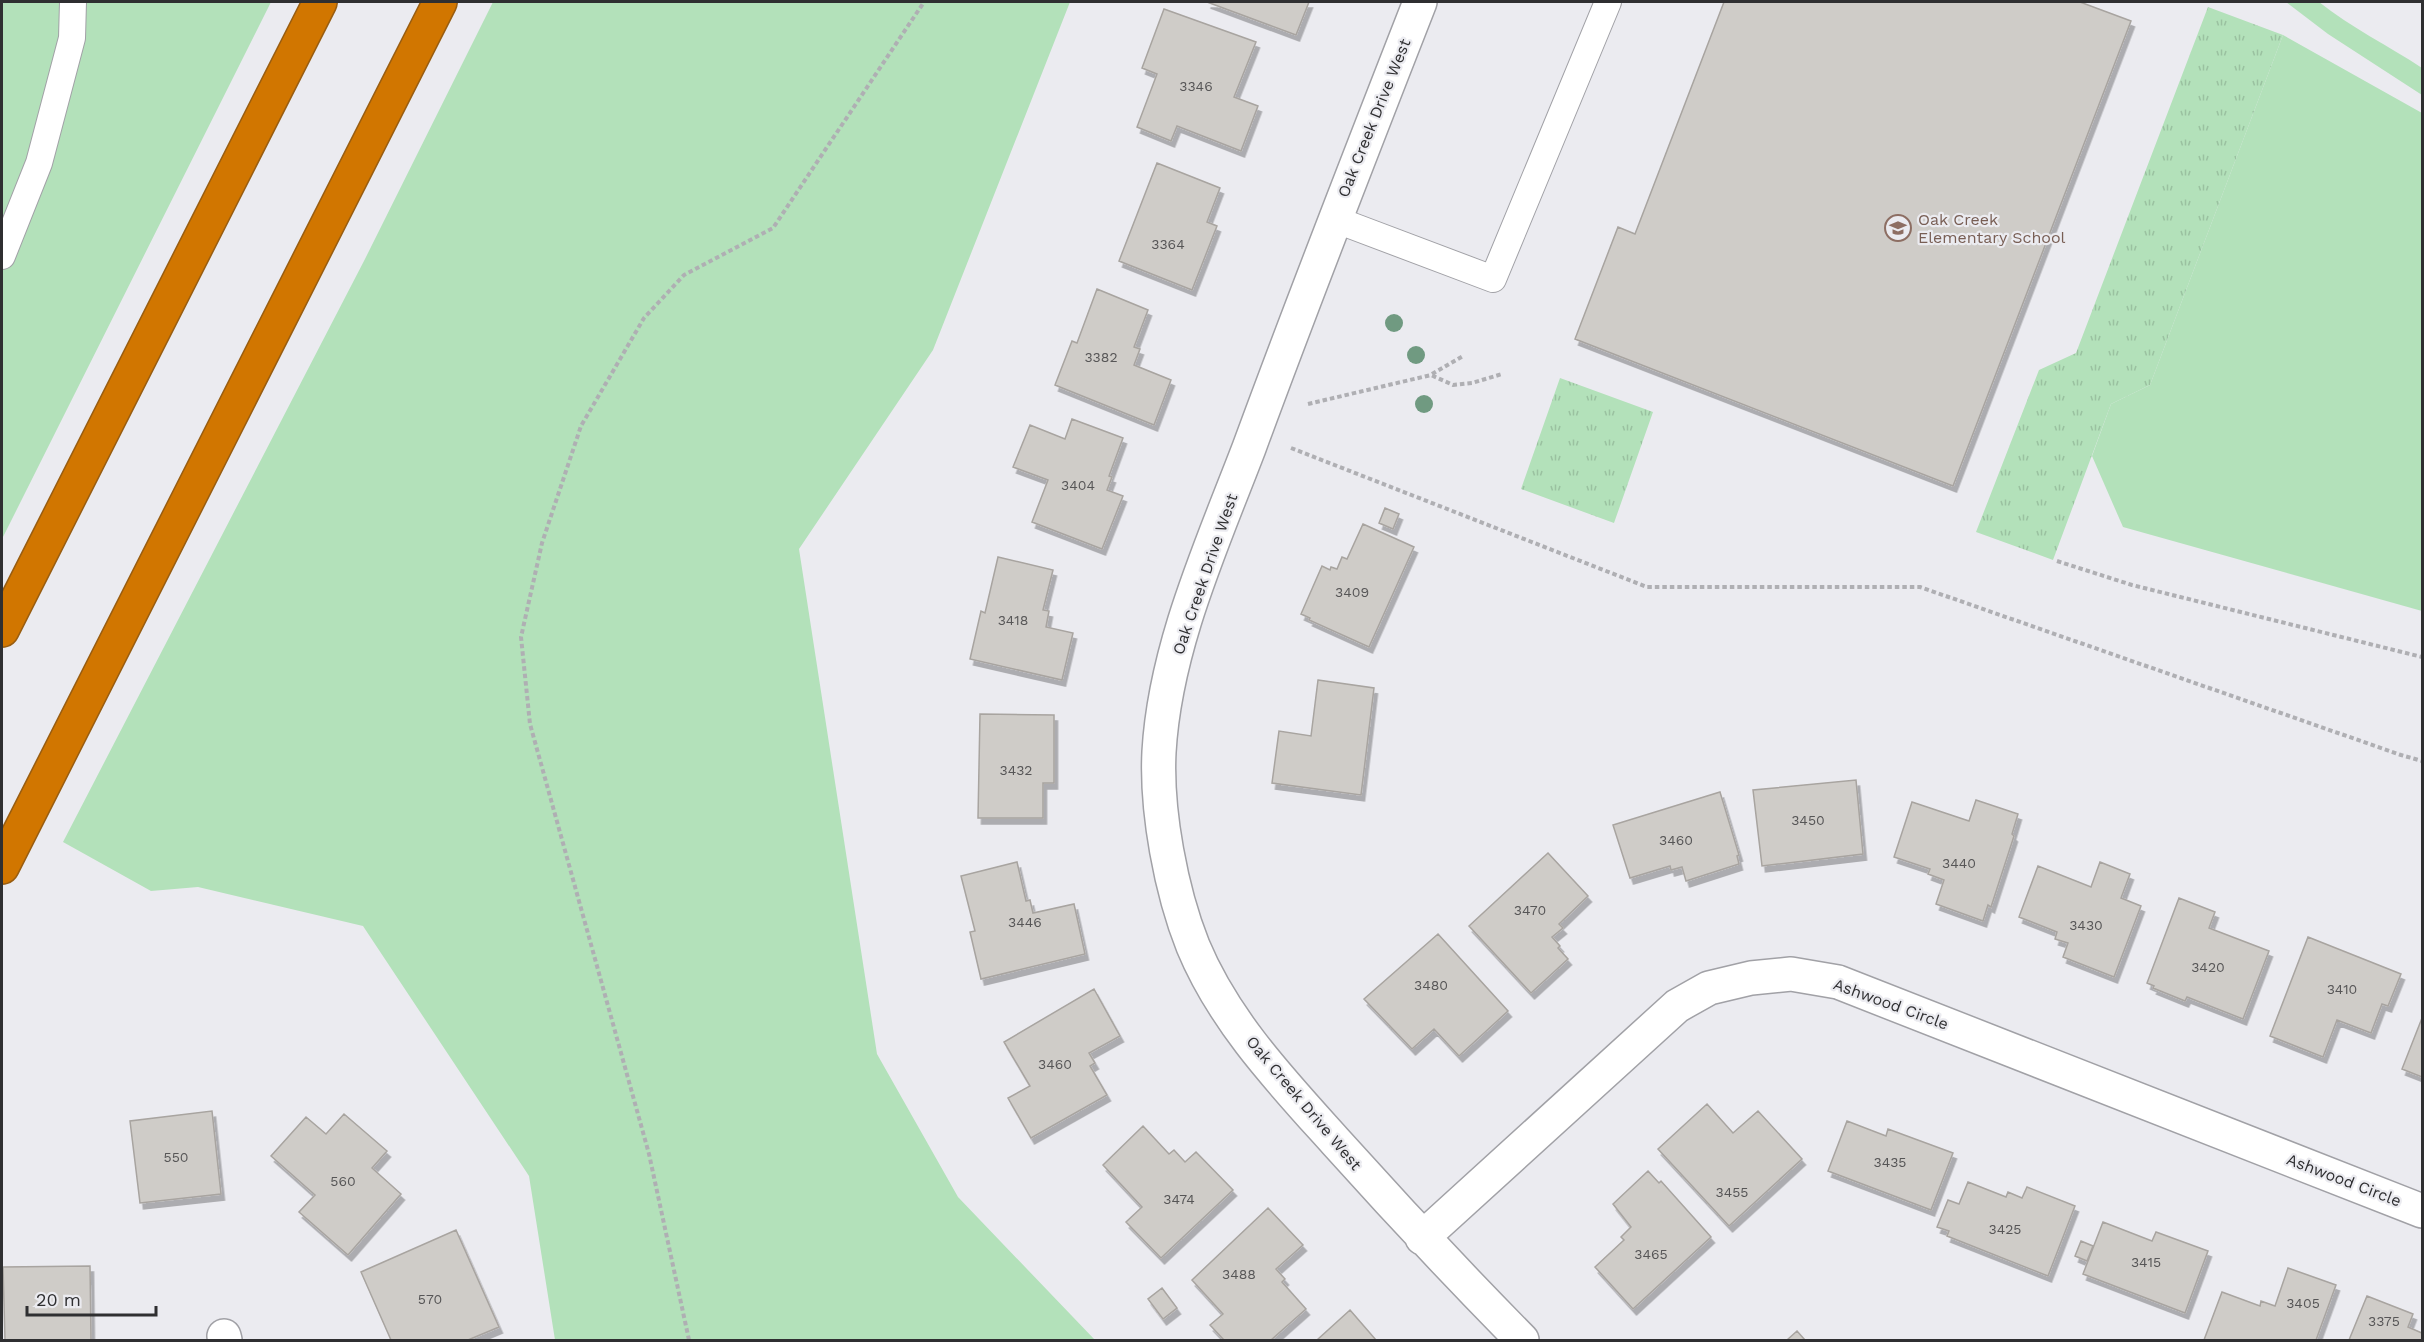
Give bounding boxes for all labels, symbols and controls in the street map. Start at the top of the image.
street label: Oak Creek Drive West [1334,36,1415,200]
house number: 3346 [1179,78,1213,94]
place label: Oak Creek Elementary School [1918,210,2066,247]
school or university icon: Oak Creek Elementary School [1883,213,1913,243]
house number: 3364 [1151,236,1185,252]
house number: 3382 [1084,349,1118,365]
house number: 3404 [1061,477,1095,493]
street label: Oak Creek Drive West [1168,491,1242,657]
house number: 3409 [1335,584,1369,600]
house number: 3418 [998,612,1028,628]
house number: 3432 [999,762,1033,778]
house number: 3450 [1791,812,1825,828]
house number: 3460 [1659,832,1693,848]
house number: 3440 [1942,855,1976,871]
house number: 3470 [1514,902,1546,918]
house number: 3446 [1008,914,1042,930]
house number: 3430 [2069,917,2103,933]
house number: 3420 [2191,959,2225,975]
street label: Ashwood Circle [1831,974,1951,1034]
house number: 3480 [1414,977,1448,993]
house number: 3410 [2327,981,2357,997]
street label: Oak Creek Drive West [1242,1032,1366,1174]
house number: 3460 [1038,1056,1072,1072]
house number: 550 [163,1149,189,1165]
street label: Ashwood Circle [2284,1149,2404,1211]
house number: 3435 [1873,1154,1907,1170]
house number: 560 [330,1173,356,1189]
house number: 3455 [1715,1184,1749,1200]
house number: 3474 [1163,1191,1195,1207]
house number: 3425 [1988,1221,2022,1237]
house number: 3465 [1634,1246,1668,1262]
house number: 3415 [2131,1254,2161,1270]
house number: 3488 [1222,1266,1256,1282]
scale bar [27,1279,156,1317]
text: 20 m [36,1289,81,1310]
house number: 570 [418,1291,442,1307]
house number: 3405 [2286,1295,2320,1311]
house number: 3375 [2368,1313,2400,1329]

